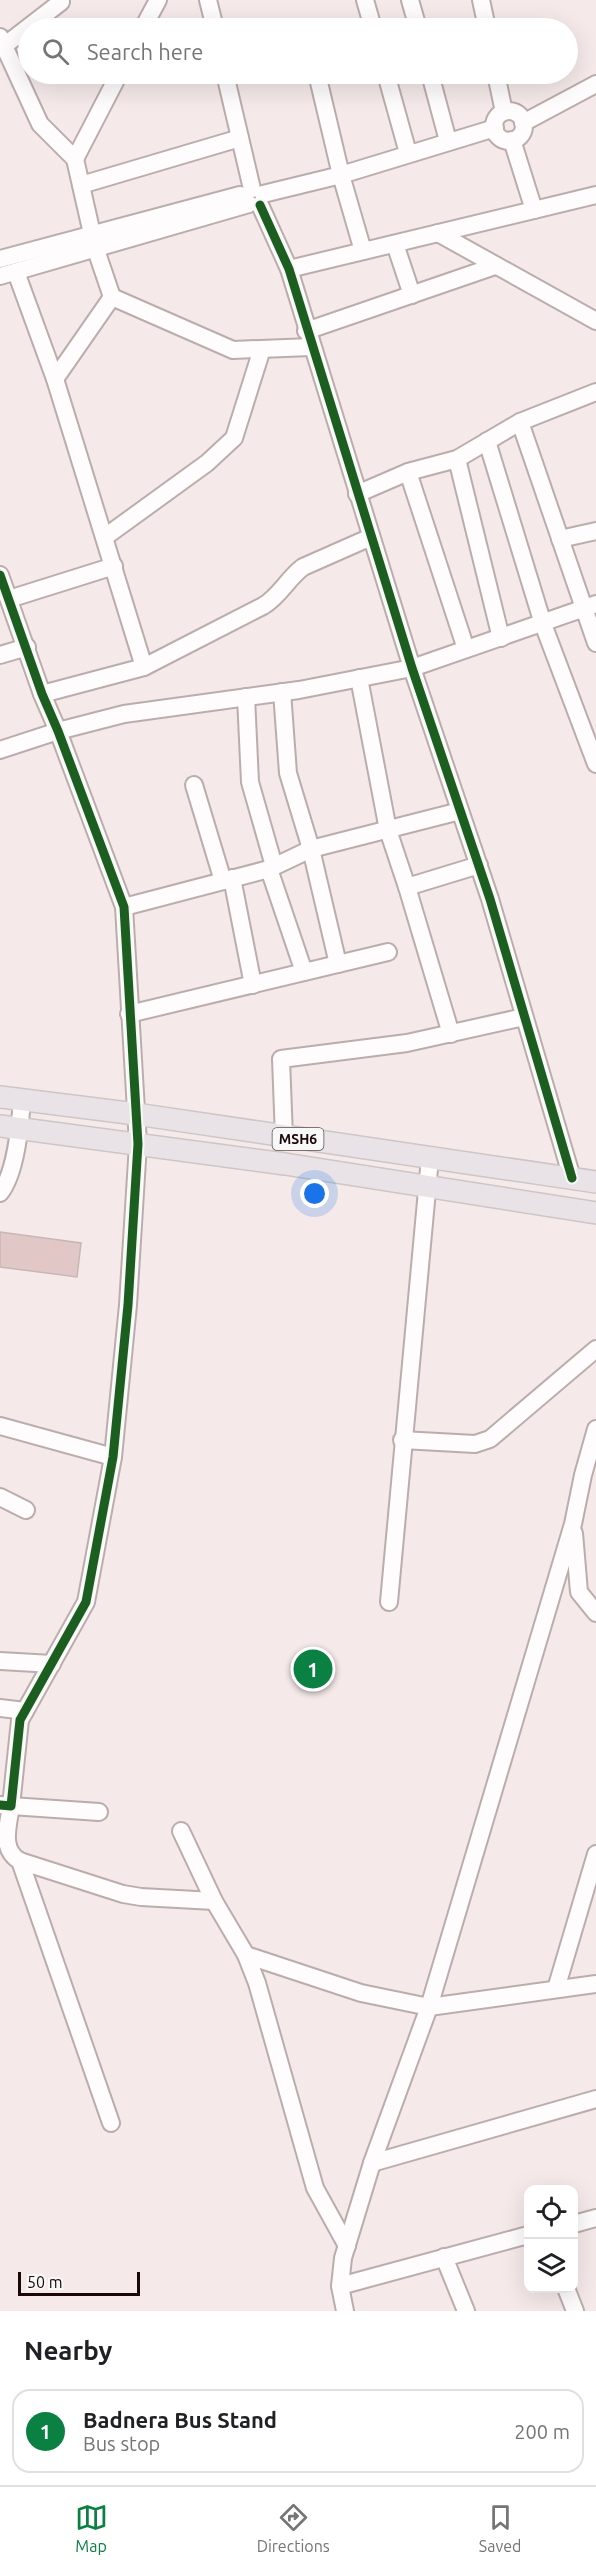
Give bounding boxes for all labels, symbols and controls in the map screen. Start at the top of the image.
search box [18,18,578,84]
icon: search [39,35,72,68]
text: Search here [87,39,203,64]
road number: MSH6 [272,1128,324,1150]
your location [300,1179,329,1208]
pin: 1 [294,1646,332,1692]
map controls [524,2185,578,2293]
button: locate [524,2185,578,2239]
button: layers [524,2239,578,2293]
scale bar [18,2269,140,2296]
text: 50 m [27,2273,63,2291]
text: Nearby [24,2336,112,2365]
text: Badnera Bus Stand [83,2407,277,2432]
text: 1 [40,2420,51,2443]
text: 200 m [514,2420,570,2443]
text: Bus stop [83,2432,160,2455]
tab: Map [75,2501,108,2555]
tab: Directions [257,2501,330,2555]
tab: Saved [479,2501,521,2555]

